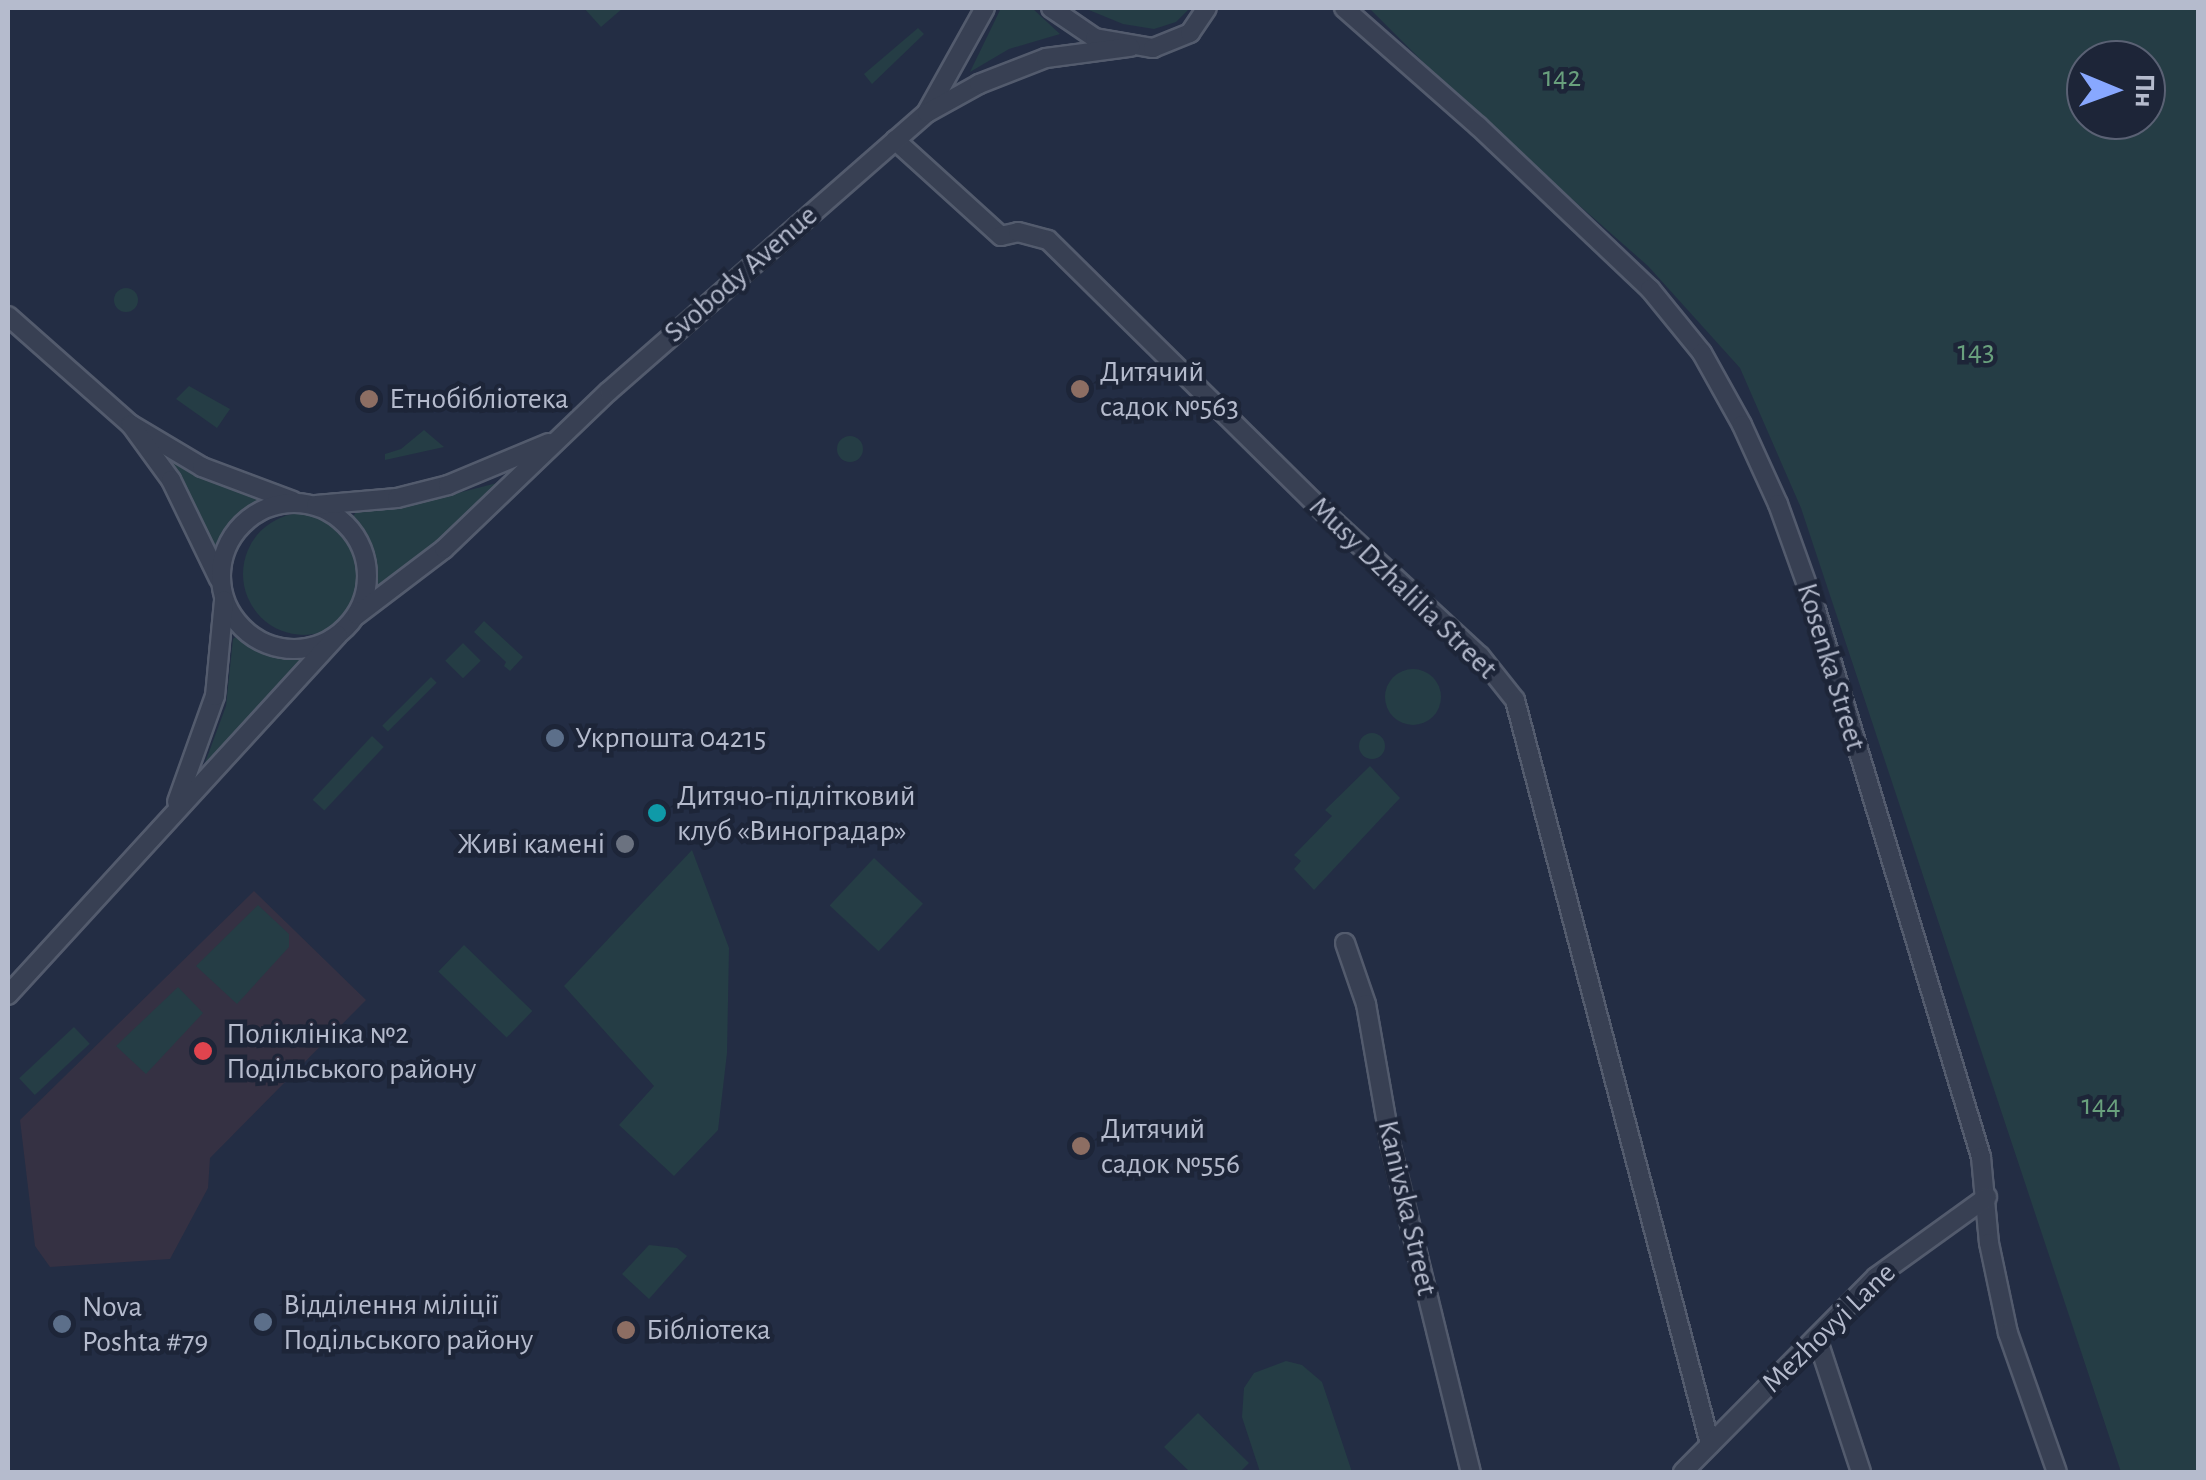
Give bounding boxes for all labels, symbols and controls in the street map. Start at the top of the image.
north arrow [2066,40,2166,140]
park label: 142 [1543,59,1581,95]
text: Пн [2130,73,2158,108]
street label: Svobody Avenue [657,198,825,350]
park label: 143 [1957,333,1995,369]
place label: Дитячий садок №563 [1100,354,1239,424]
marker: Дитячий садок №563 [1069,378,1091,400]
place label: Етнобібліотека [389,381,569,417]
marker: Етнобібліотека [358,388,380,410]
street label: Musy Dzhalilia Street [1302,489,1504,687]
street label: Kosenka Street [1788,579,1874,755]
place label: Укрпошта 04215 [575,720,766,756]
marker: Укрпошта 04215 [544,727,566,749]
place label: Дитячо-підлітковий клуб «Виноградар» [677,778,916,848]
marker: Дитячо-підлітковий клуб «Виноградар» [646,802,668,824]
place label: Живі камені [457,826,605,862]
marker: Живі камені [614,833,636,855]
place label: Поліклініка №2 Подільського району [226,1016,476,1086]
marker: Поліклініка №2 Подільського району [190,1038,216,1064]
park label: 144 [2081,1087,2121,1123]
place label: Дитячий садок №556 [1101,1111,1240,1182]
street label: Kanivska Street [1369,1117,1445,1299]
marker: Дитячий садок №556 [1070,1135,1092,1157]
street label: Mezhovyi Lane [1755,1255,1903,1401]
place label: Відділення міліції Подільського району [283,1287,533,1358]
place label: Nova Poshta #79 [82,1289,208,1360]
marker: Відділення міліції Подільського району [252,1311,274,1333]
place label: Бібліотека [646,1312,771,1348]
marker: Nova Poshta #79 [51,1313,73,1335]
marker: Бібліотека [615,1319,637,1341]

